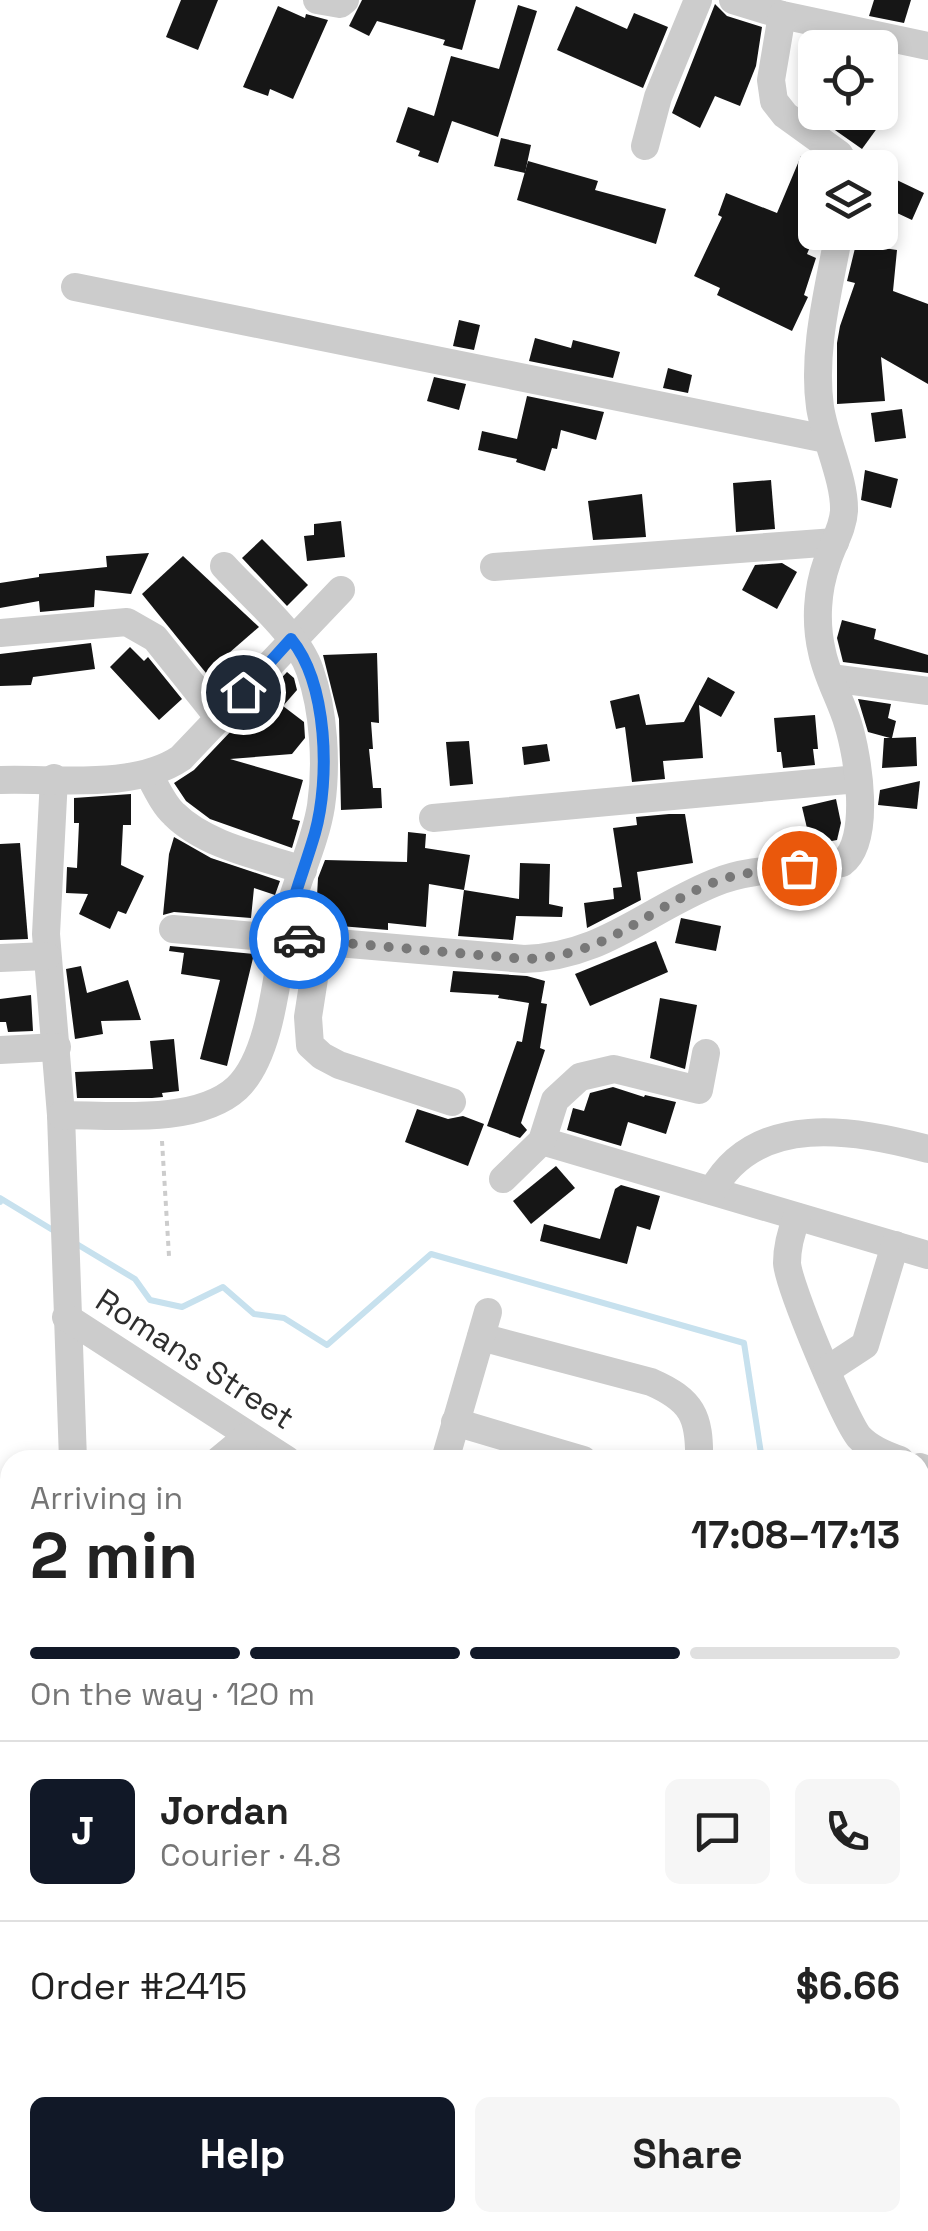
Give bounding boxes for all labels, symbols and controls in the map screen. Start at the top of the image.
map controls [798,30,898,250]
button: locate [798,30,898,130]
button: layers [798,150,898,250]
pin [201,650,286,735]
icon: home [216,665,271,720]
pin [757,826,842,911]
icon: bag [772,841,827,896]
courier [249,889,349,989]
icon: car [272,912,327,967]
street label: Romans Street [88,1280,302,1438]
text: Arriving in [30,1478,183,1518]
text: 17:08–17:13 [691,1511,900,1559]
text: 2 min [30,1514,198,1597]
text: On the way · 120 m [30,1674,315,1714]
button: chat [665,1779,770,1884]
button: phone [795,1779,900,1884]
text: Jordan [160,1787,289,1835]
text: J [71,1807,94,1855]
text: Courier · 4.8 [160,1835,341,1875]
text: Order #2415 [30,1962,247,2010]
text: $6.66 [796,1962,900,2010]
button: Help [30,2097,455,2212]
button: Share [475,2097,900,2212]

